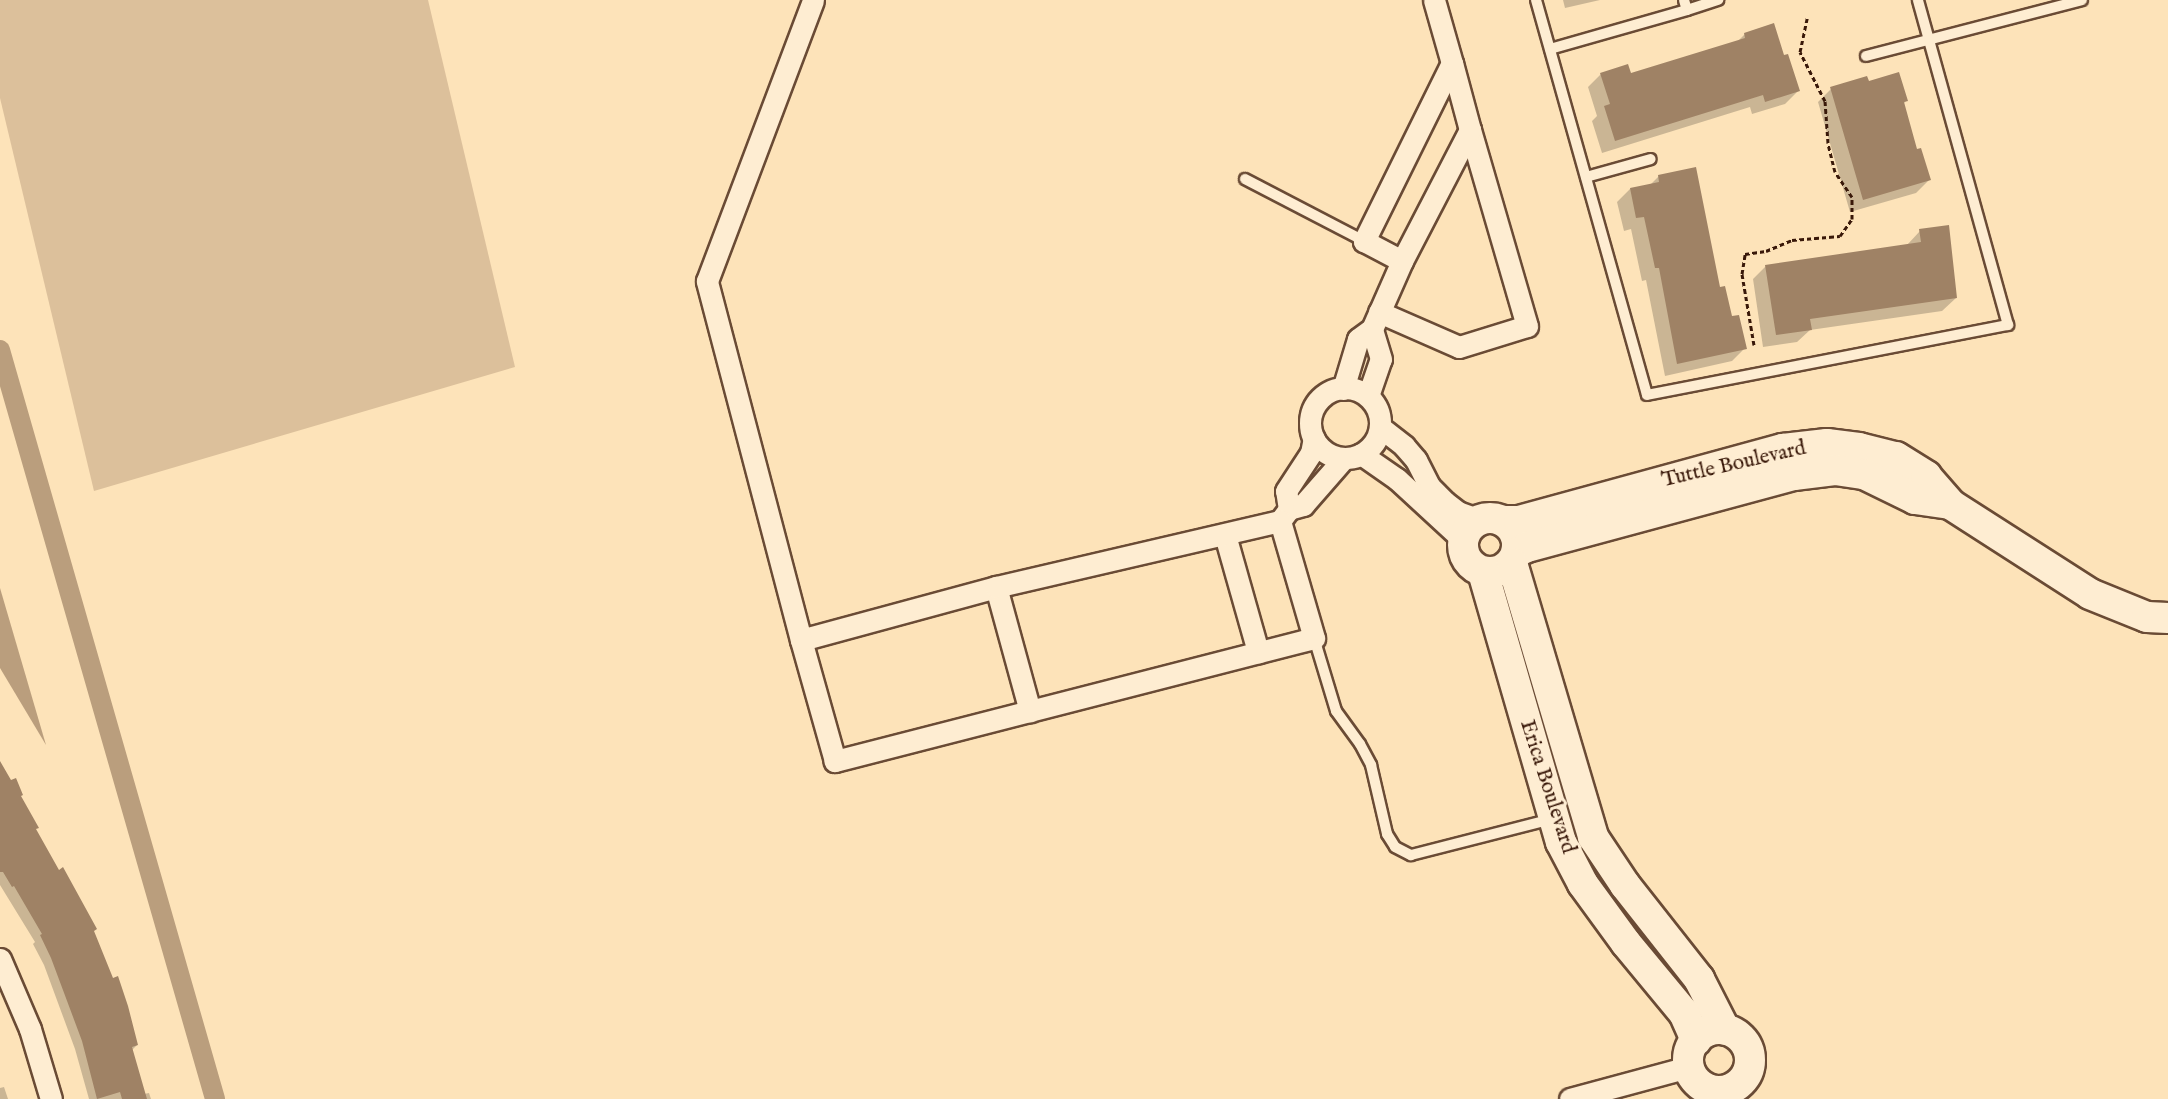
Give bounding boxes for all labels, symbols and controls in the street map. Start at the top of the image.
street label: Tuttle Boulevard [1659,436,1809,494]
street label: Erica Boulevard [1514,717,1580,857]

